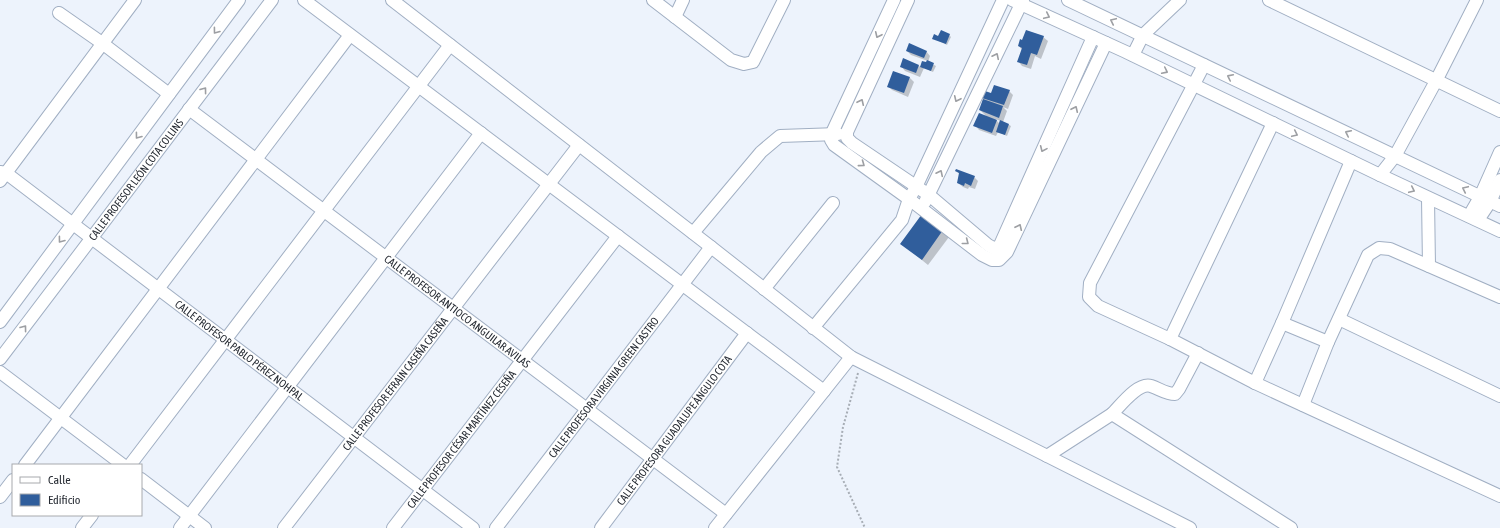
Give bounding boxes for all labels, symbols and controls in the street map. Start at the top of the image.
one-way arrow [1043,11,1051,19]
one-way arrow [1110,18,1117,26]
one-way arrow [214,27,221,34]
one-way arrow [875,31,883,39]
one-way arrow [991,53,999,60]
one-way arrow [1161,66,1168,74]
one-way arrow [1227,74,1235,82]
one-way arrow [199,88,206,95]
one-way arrow [954,95,962,102]
one-way arrow [856,99,864,106]
one-way arrow [1070,106,1078,114]
street label: CALLE PROFESOR LEÓN COTA COLLINS [86,116,186,243]
one-way arrow [1290,129,1298,137]
one-way arrow [1344,130,1352,138]
one-way arrow [136,131,143,138]
one-way arrow [1040,145,1048,153]
one-way arrow [858,159,865,167]
one-way arrow [935,170,942,177]
one-way arrow [1407,185,1415,193]
one-way arrow [1462,186,1469,194]
one-way arrow [1014,223,1022,231]
one-way arrow [59,235,66,242]
one-way arrow [962,237,969,244]
street label: CALLE PROFESOR ANTIOCO ANGUILAR AVILAS [382,252,533,370]
street label: CALLE PROFESOR PABLO PÉREZ NOHPAL [173,298,306,403]
street label: CALLE PROFESOR EFRAIN CASEÑA CASEÑA [340,314,451,453]
street label: CALLE PROFESORA VIRGINIA GREEN CASTRO [546,315,661,460]
one-way arrow [19,325,26,332]
street label: CALLE PROFESORA GUADALUPE ÁNGULO COTA [614,353,734,507]
street label: CALLE PROFESOR CÉSAR MARTÍNEZ CESEÑA [405,368,519,511]
legend [12,464,142,516]
text: Calle [48,473,71,487]
text: Edificio [48,493,81,507]

